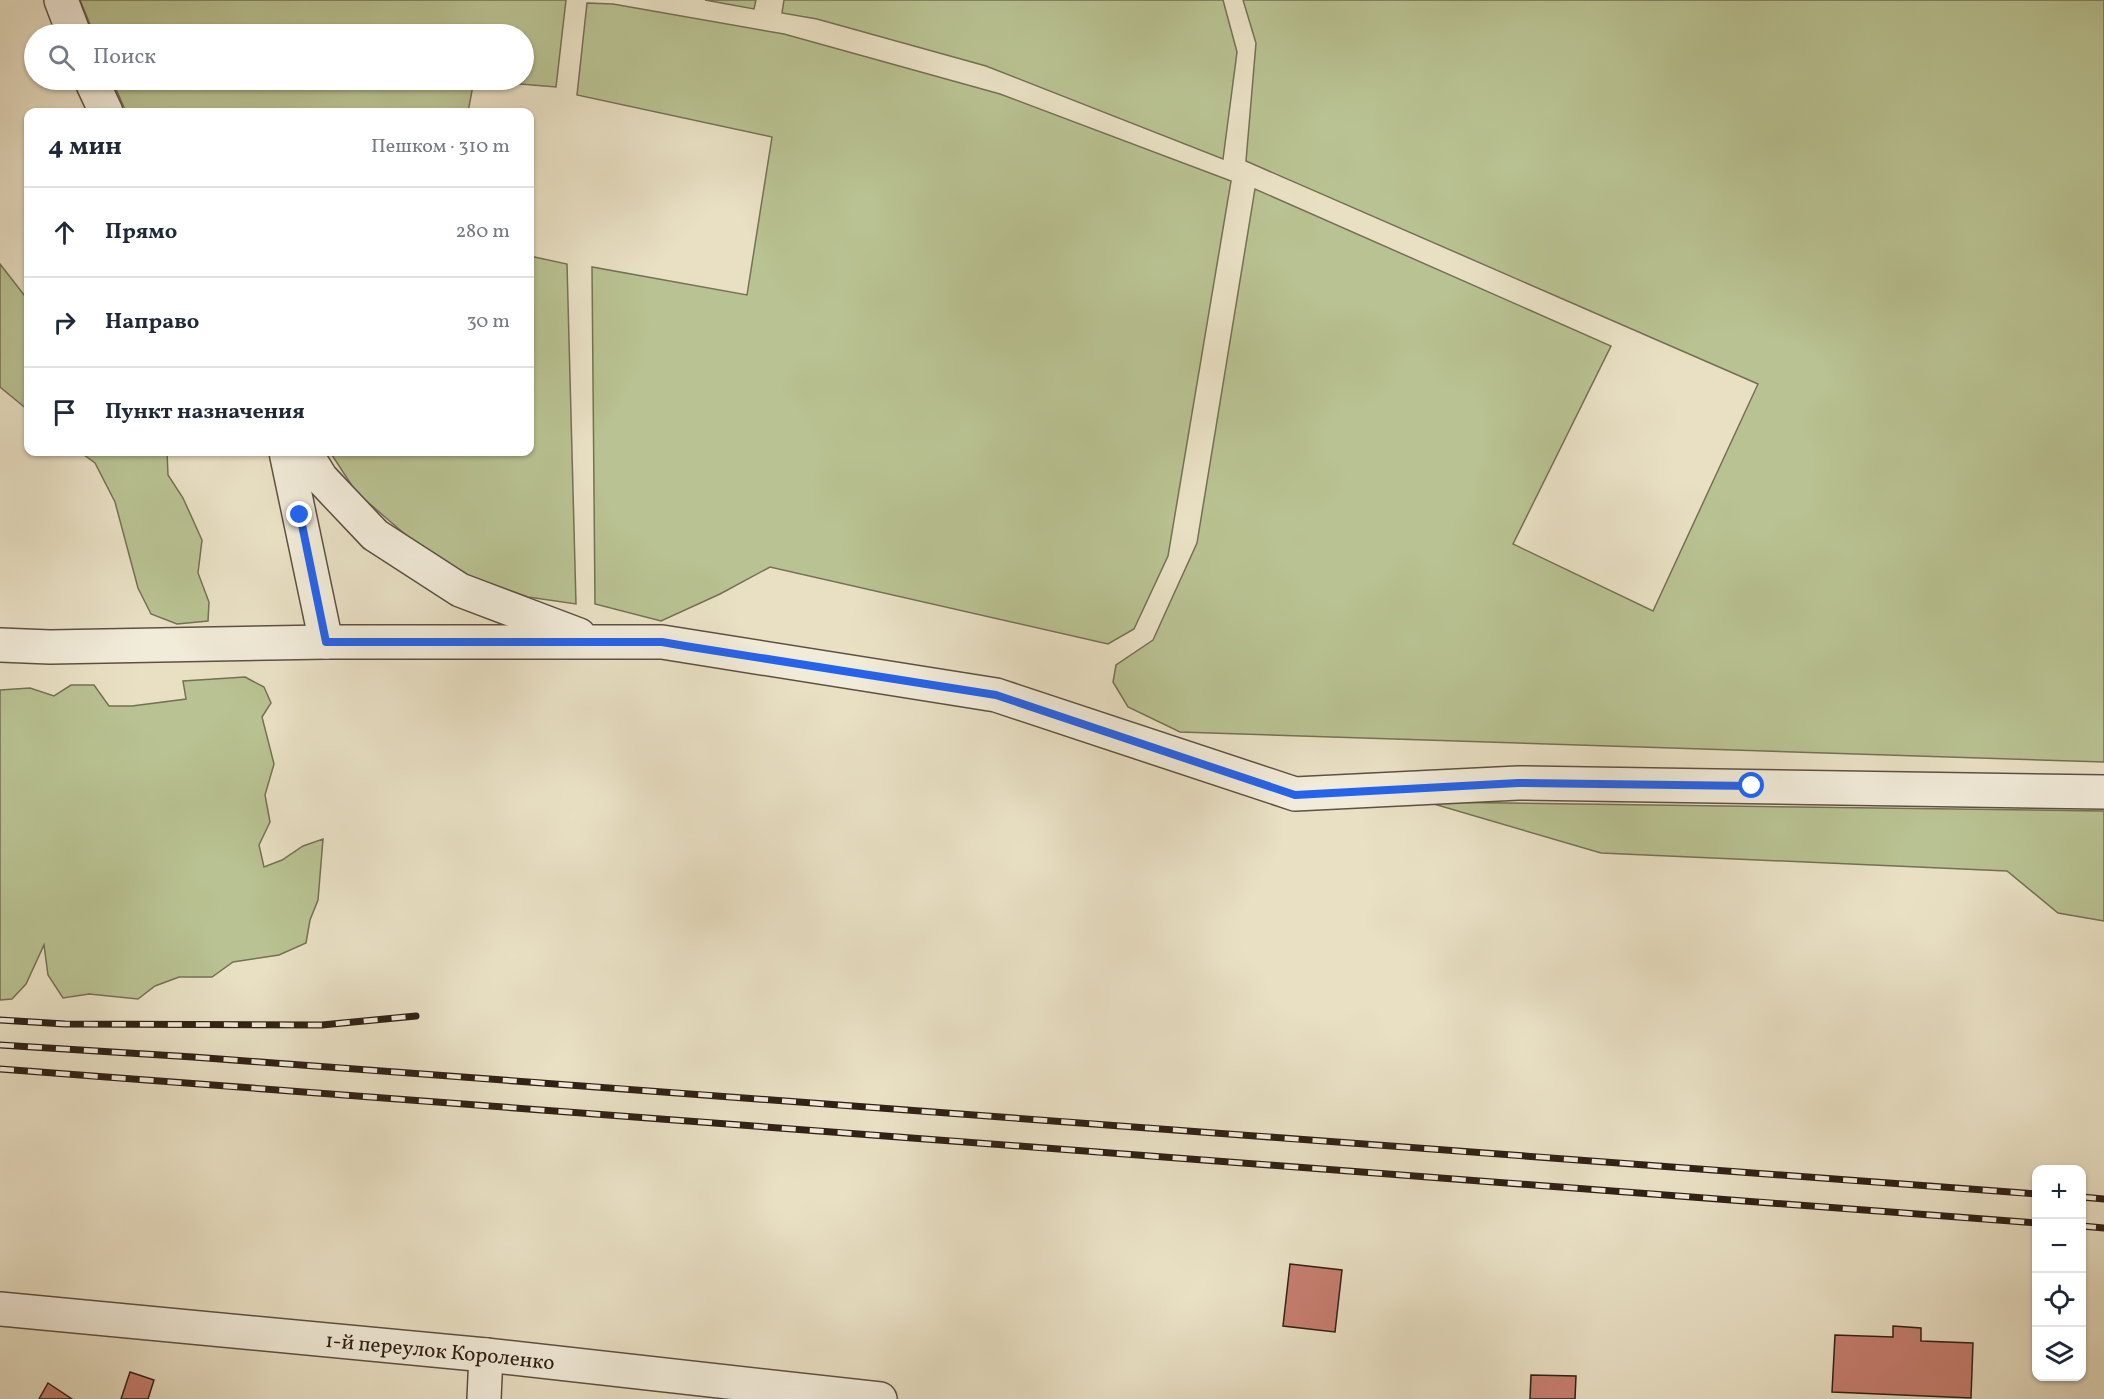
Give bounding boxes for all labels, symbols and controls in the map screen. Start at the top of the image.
search box [24,24,534,90]
icon: search [45,41,78,74]
text: Поиск [93,42,156,73]
text: 4 мин [48,129,122,165]
text: Пешком · 310 m [371,133,510,161]
icon: ahead [48,216,81,249]
text: Прямо [105,217,177,248]
text: 280 m [455,218,510,246]
icon: right [48,306,81,339]
text: Направо [105,307,199,338]
text: 30 m [466,308,510,336]
icon: arrive [48,396,81,429]
text: Пункт назначения [105,397,305,428]
route end [286,501,312,527]
route start [1738,772,1764,798]
map controls [2032,1165,2086,1381]
button: + [2032,1165,2086,1219]
button: − [2032,1219,2086,1273]
button: locate [2032,1273,2086,1327]
street label: 1-й переулок Короленко [324,1327,556,1379]
button: layers [2032,1327,2086,1381]

